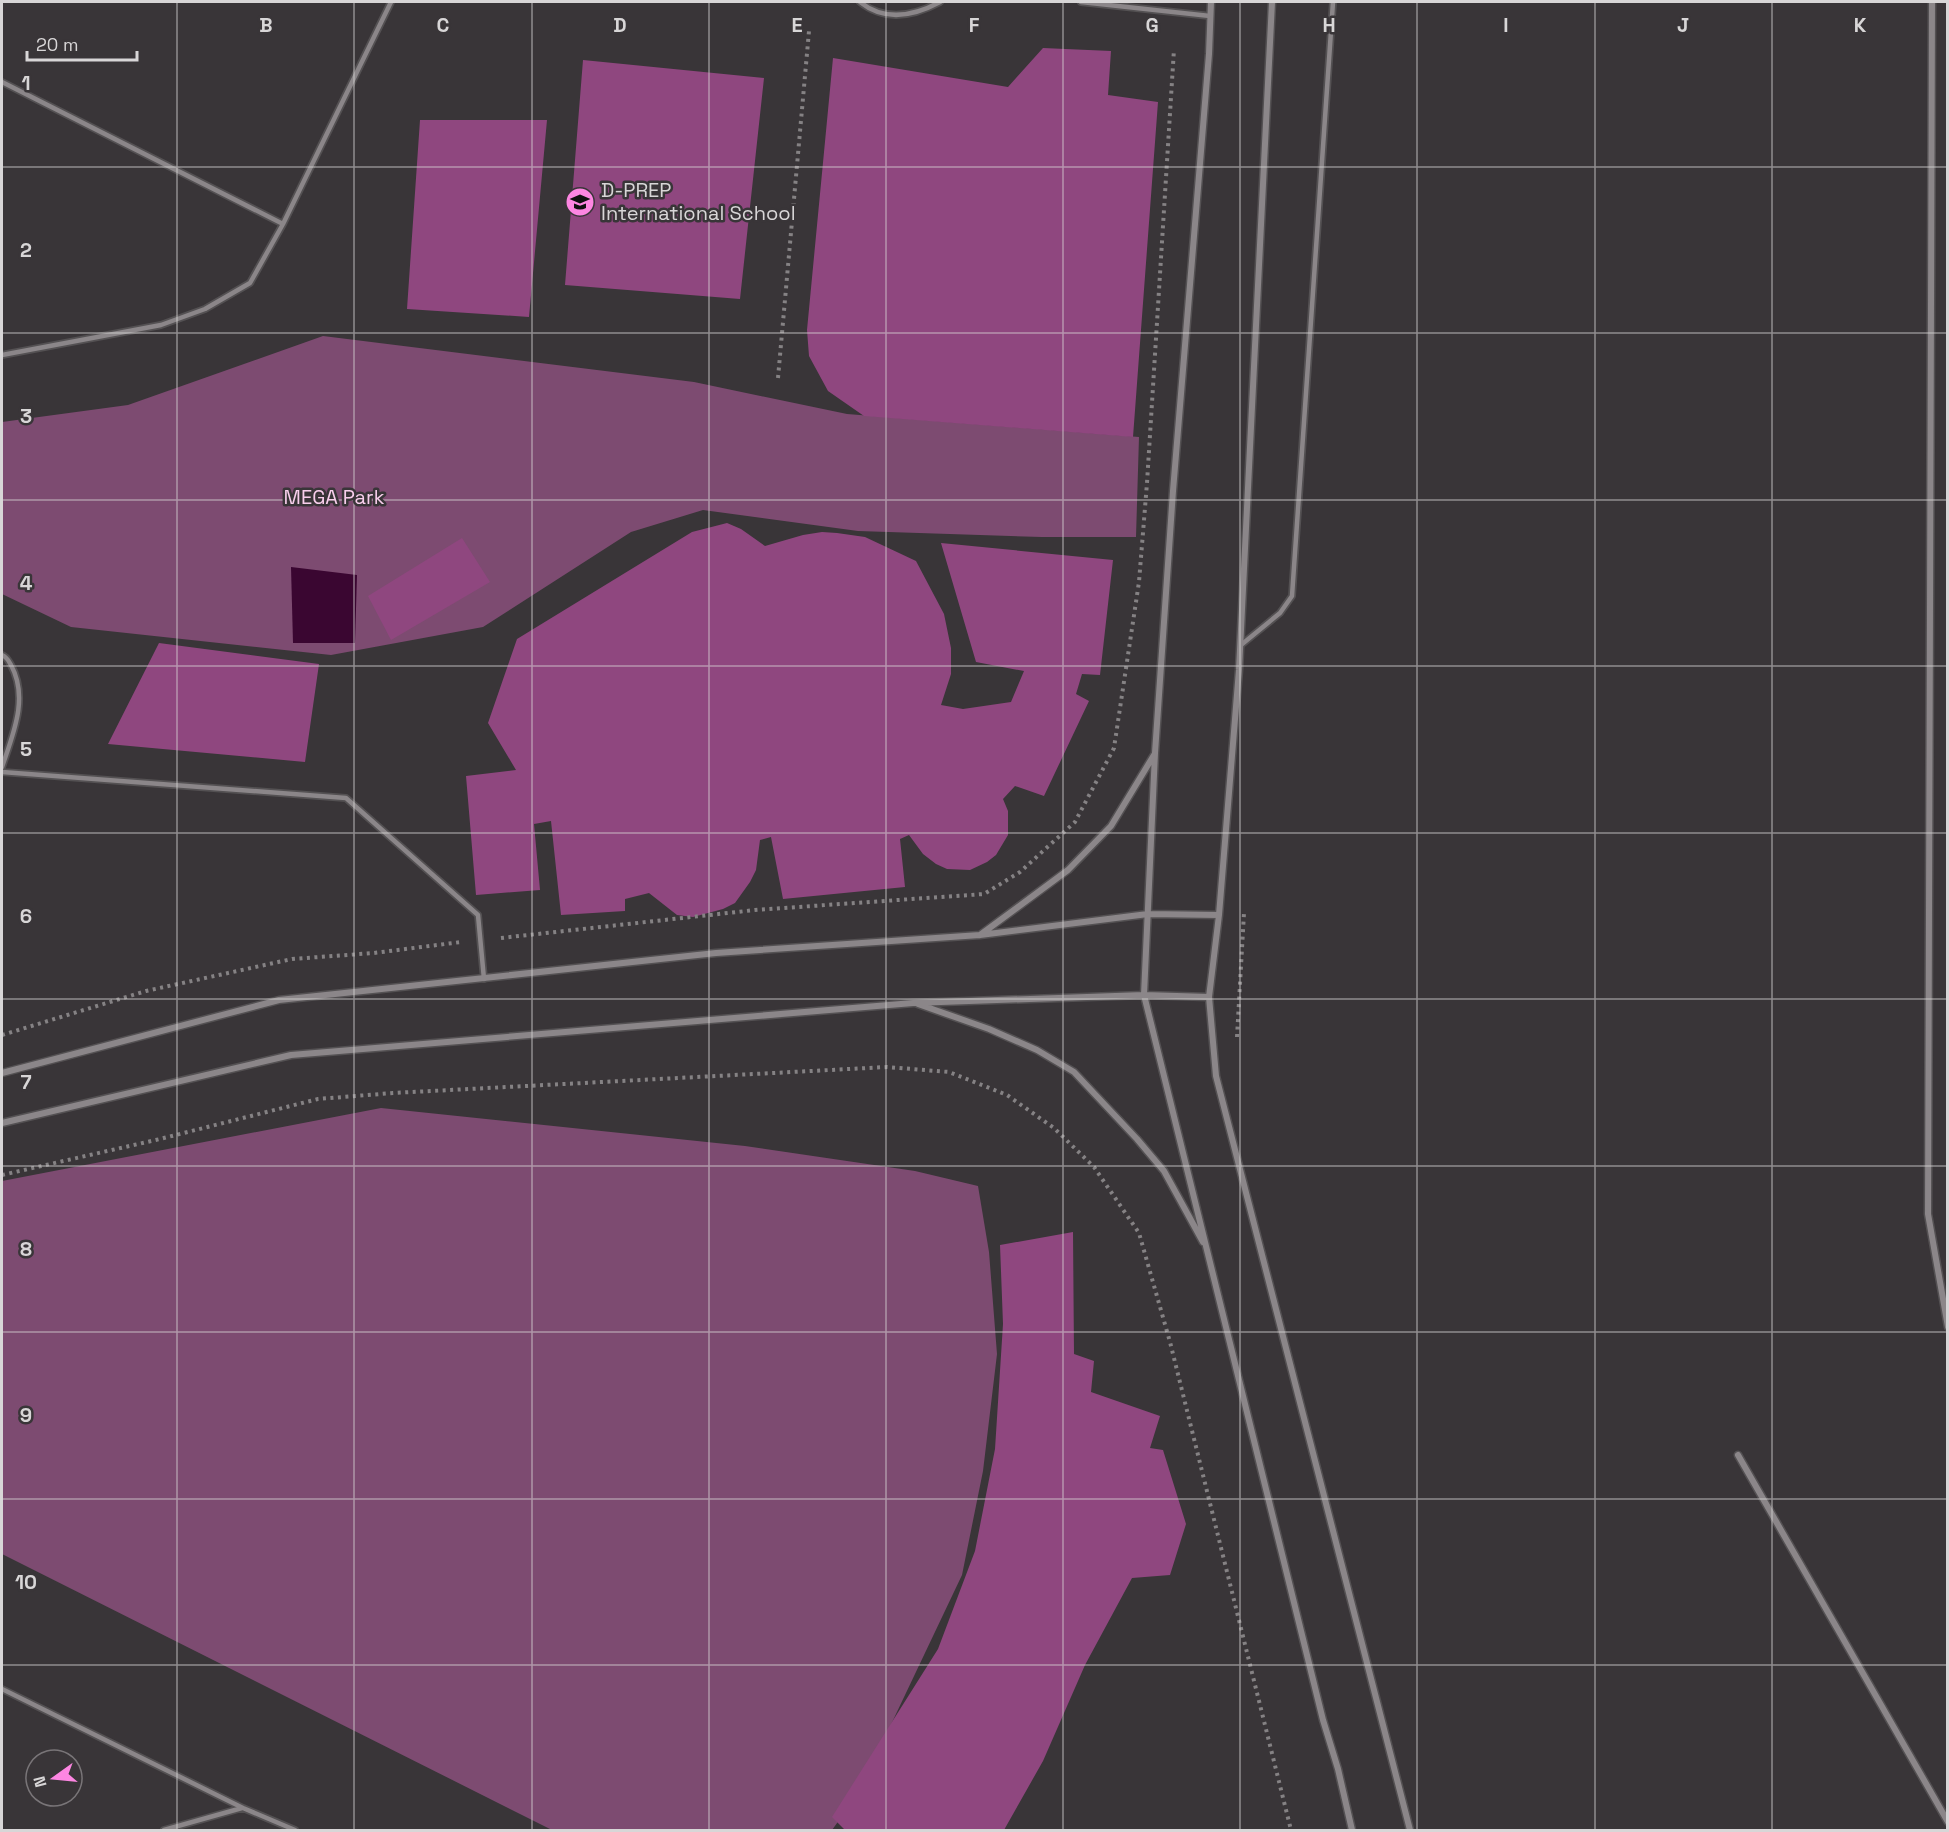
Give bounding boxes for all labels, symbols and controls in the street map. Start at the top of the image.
text: B [259,12,273,38]
text: C [437,12,450,38]
text: D [613,12,627,38]
text: E [791,12,803,38]
text: F [969,12,980,38]
text: G [1145,12,1159,38]
text: H [1322,12,1336,38]
text: I [1503,12,1509,38]
text: J [1677,12,1689,38]
text: K [1854,12,1867,38]
scale bar [27,24,136,62]
text: 20 m [36,33,79,56]
text: 1 [21,70,31,96]
place label: D-PREP International School [601,177,796,226]
school or university icon: D-PREP International School [564,186,596,218]
text: 2 [20,237,32,263]
text: 3 [20,403,32,429]
park label: MEGA Park [284,484,385,510]
text: 4 [20,570,33,596]
text: 5 [20,736,32,762]
text: 6 [20,903,32,929]
text: 7 [20,1069,32,1095]
text: 8 [20,1236,32,1262]
text: 9 [20,1402,32,1428]
text: 10 [15,1569,37,1595]
north arrow [24,1748,84,1808]
text: N [28,1774,52,1790]

